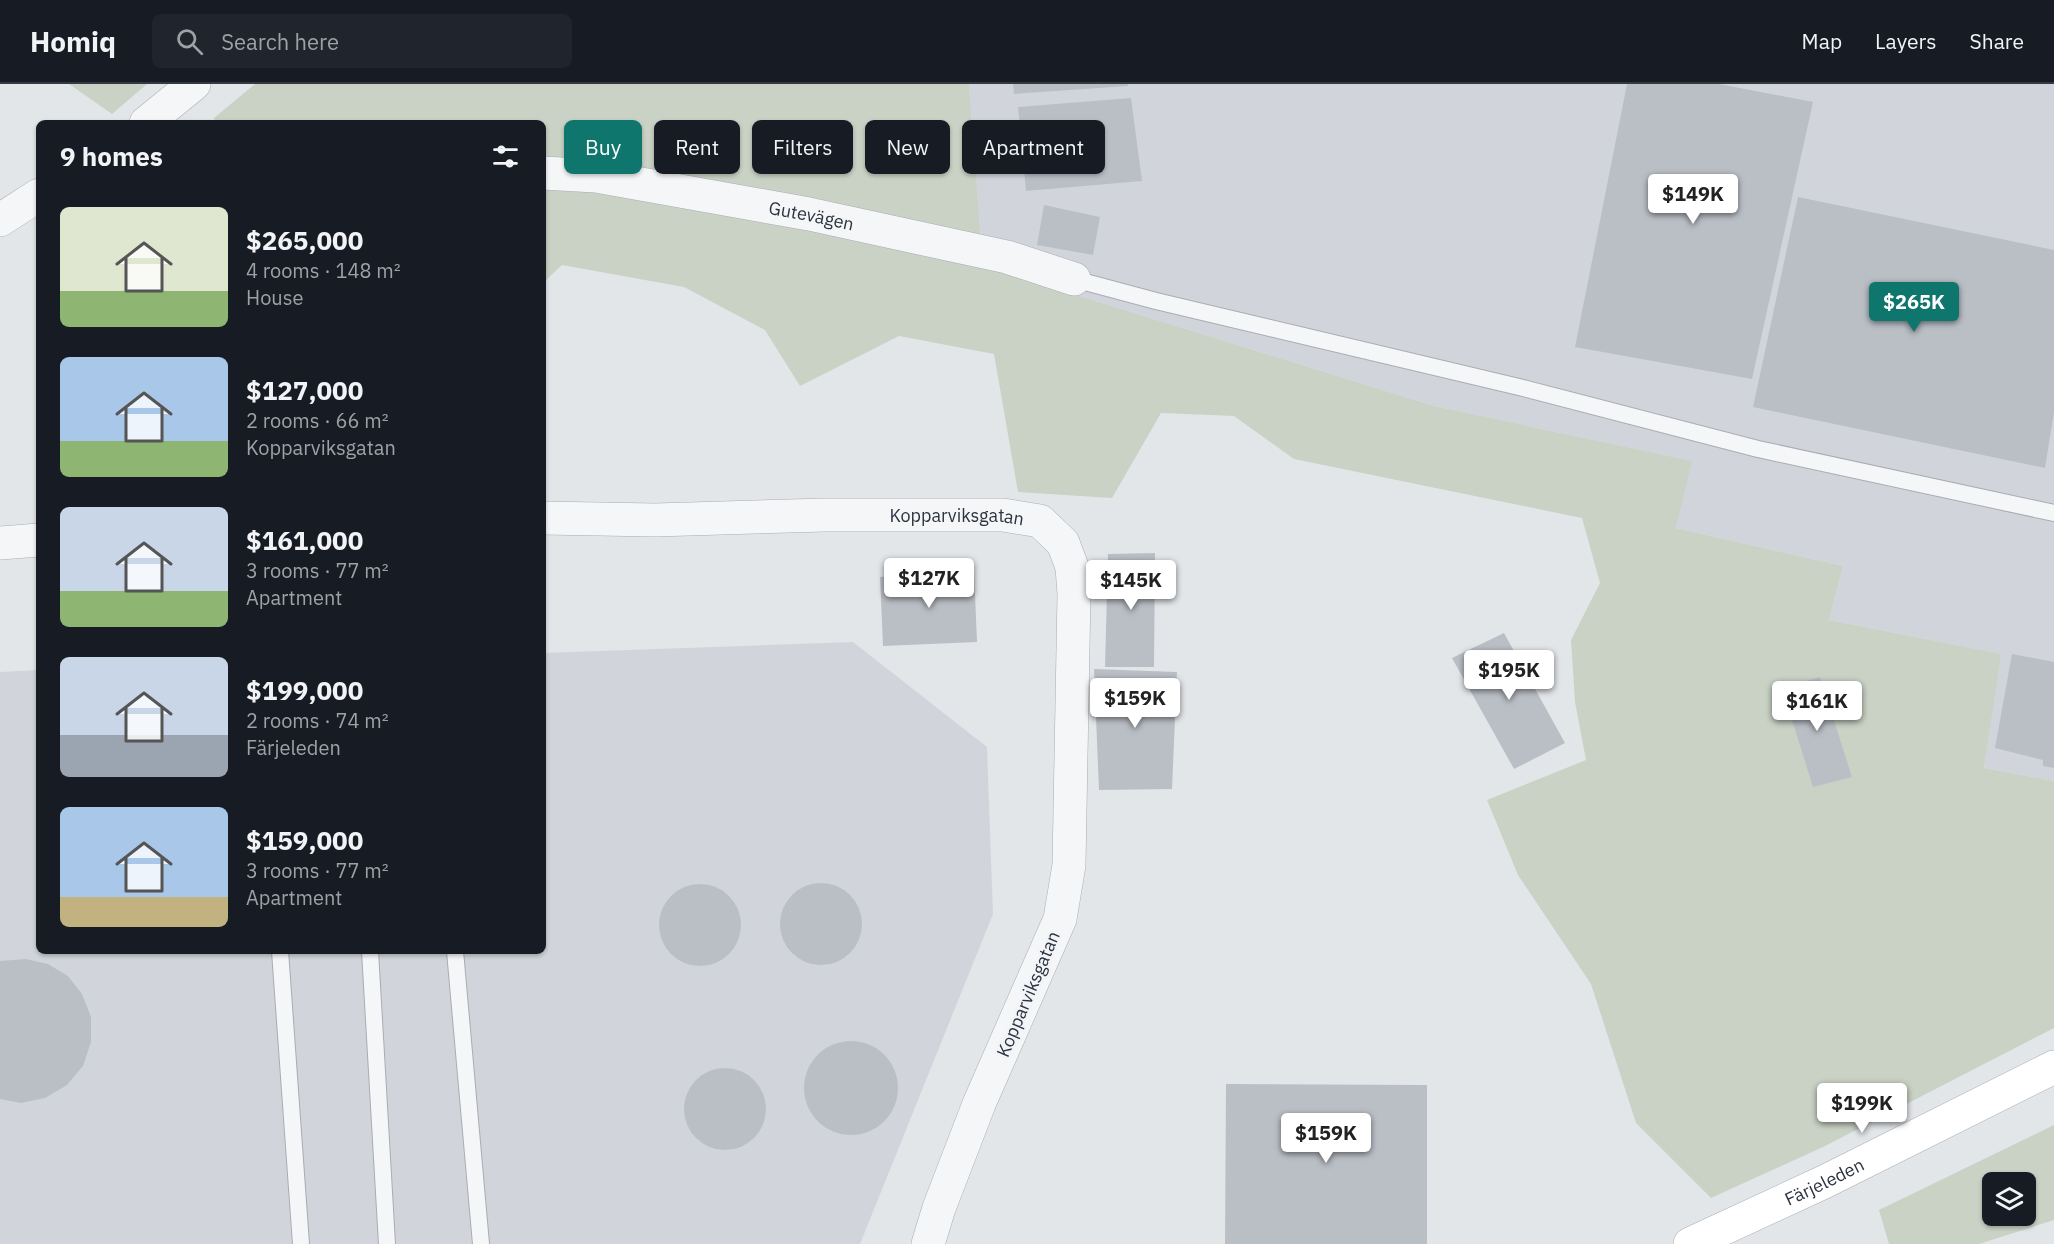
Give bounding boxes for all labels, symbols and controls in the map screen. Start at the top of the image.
search box [152,14,572,68]
text: Homiq [30,23,116,60]
icon: search [173,25,206,58]
text: Search here [221,27,339,56]
text: Map [1802,27,1842,55]
text: Layers [1875,27,1937,55]
text: Share [1970,27,2024,55]
chip: Buy [564,120,642,174]
chip: Rent [654,120,740,174]
chip: Filters [752,120,853,174]
chip: New [865,120,950,174]
chip: Apartment [962,120,1105,174]
text: 9 homes [60,139,163,173]
icon: filters [489,140,522,173]
pin: $149K [1651,174,1735,225]
text: $149K [1662,180,1724,207]
street label: Gutevägen [767,196,856,235]
text: $265,000 [246,223,363,257]
icon: home [108,231,180,303]
text: 4 rooms · 148 m² [246,257,401,284]
pin: $265K [1872,282,1956,333]
text: House [246,284,303,311]
text: $265K [1883,288,1945,315]
text: $127,000 [246,373,363,407]
icon: home [108,381,180,453]
text: 2 rooms · 66 m² [246,407,389,434]
text: Kopparviksgatan [246,434,396,461]
street label: Kopparviksgatan [889,504,1026,530]
text: $161,000 [246,523,363,557]
icon: home [108,531,180,603]
text: 3 rooms · 77 m² [246,557,389,584]
pin: $127K [887,558,971,609]
pin: $145K [1089,560,1173,611]
text: $127K [898,564,960,591]
text: $145K [1100,566,1162,593]
text: Apartment [246,584,342,611]
pin: $195K [1467,650,1551,701]
text: $195K [1478,656,1540,683]
text: $199,000 [246,673,363,707]
pin: $159K [1093,678,1177,729]
icon: home [108,681,180,753]
pin: $161K [1775,681,1859,732]
text: $159K [1104,684,1166,711]
text: $161K [1786,687,1848,714]
text: 2 rooms · 74 m² [246,707,389,734]
text: Färjeleden [246,734,341,761]
text: $159,000 [246,823,363,857]
icon: home [108,831,180,903]
text: 3 rooms · 77 m² [246,857,389,884]
text: Apartment [246,884,342,911]
street label: Kopparviksgatan [991,927,1065,1061]
pin: $199K [1820,1083,1904,1134]
text: $199K [1831,1089,1893,1116]
pin: $159K [1284,1113,1368,1164]
text: $159K [1295,1119,1357,1146]
street label: Färjeleden [1781,1152,1868,1210]
map controls [1982,1172,2036,1226]
button: layers [1982,1172,2036,1226]

